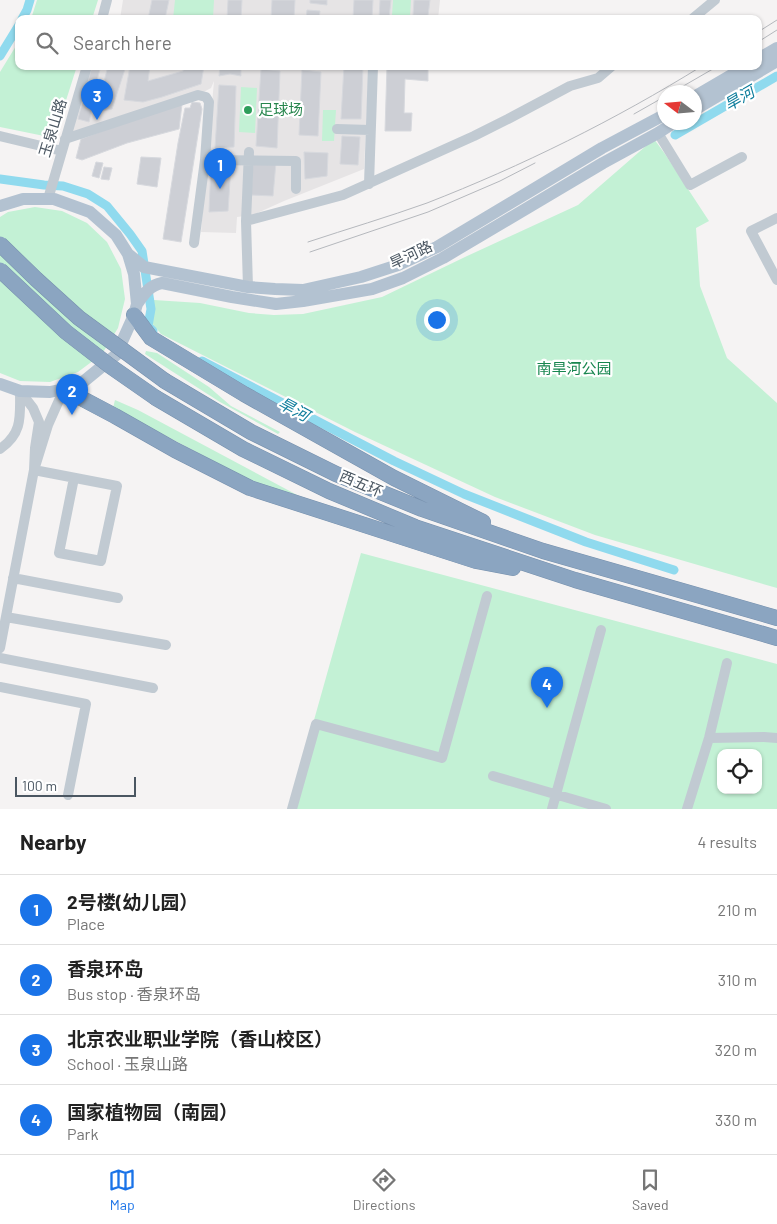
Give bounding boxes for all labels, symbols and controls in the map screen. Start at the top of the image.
search box [15,15,762,70]
icon: search [33,29,61,57]
text: Search here [73,31,172,54]
pin: 3 [81,79,113,120]
water label: 旱河 [720,80,760,114]
north arrow [657,85,702,130]
street label: 玉泉山路 [35,96,69,159]
place label: 足球场 [258,100,303,118]
marker: 足球场 [242,104,254,116]
pin: 1 [204,148,236,189]
street label: 旱河路 [386,236,435,272]
your location [424,307,450,333]
park label: 南旱河公园 [536,359,612,377]
pin: 2 [56,374,88,415]
water label: 旱河 [276,393,315,426]
street label: 西五环 [337,466,386,500]
pin: 4 [531,667,563,708]
map controls [717,749,762,794]
button: locate [717,749,762,794]
scale bar [15,774,136,797]
text: 100 m [22,777,57,794]
text: Nearby [20,829,86,854]
text: 4 results [697,832,757,851]
text: 2号楼(幼儿园） [67,890,198,913]
text: 1 [33,900,39,919]
text: 210 m [718,900,757,919]
text: Place [67,914,105,933]
text: 香泉环岛 [67,957,143,980]
text: 2 [32,970,40,989]
text: 310 m [718,970,757,989]
text: Bus stop · 香泉环岛 [67,984,201,1003]
text: 北京农业职业学院（香山校区） [67,1027,333,1050]
text: 3 [32,1040,40,1059]
text: 320 m [715,1040,757,1059]
text: School · 玉泉山路 [67,1054,188,1073]
text: 国家植物园（南园） [67,1100,238,1123]
text: 4 [31,1110,41,1129]
text: 330 m [715,1110,757,1129]
text: Park [67,1124,98,1143]
tab: Map [108,1166,136,1213]
tab: Directions [353,1166,415,1213]
tab: Saved [632,1166,669,1213]

